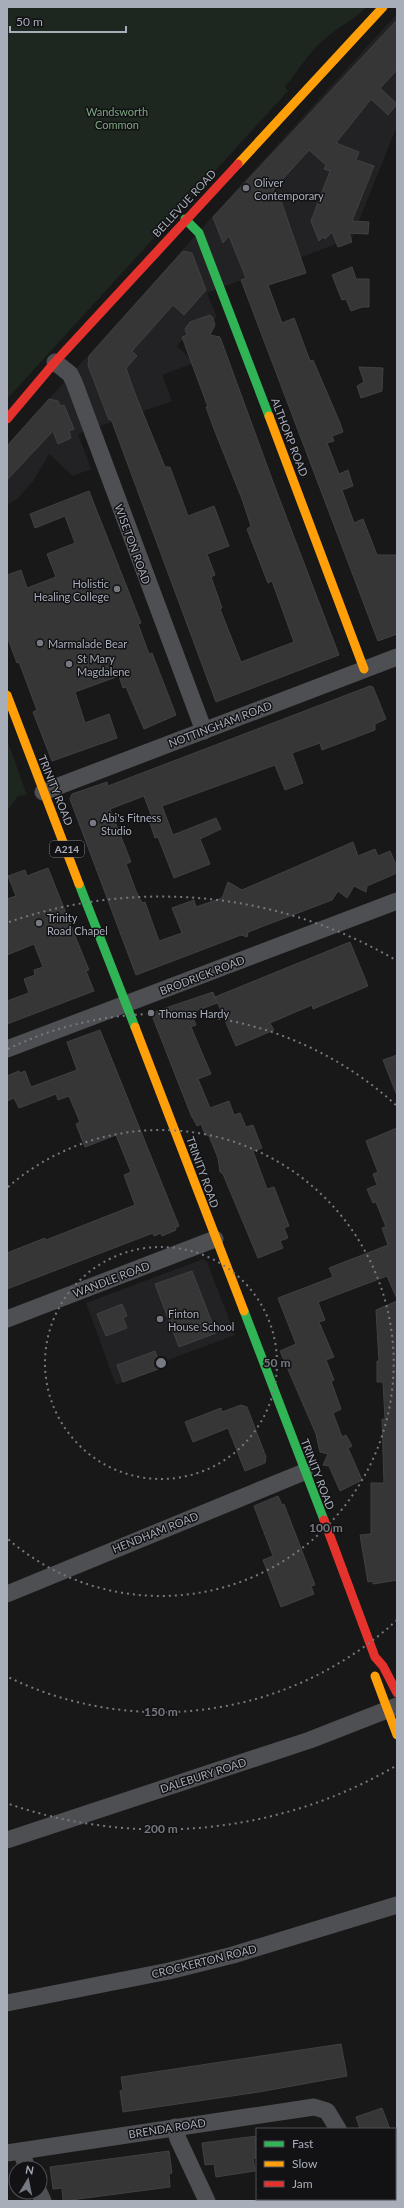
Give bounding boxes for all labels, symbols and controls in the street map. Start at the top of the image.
scale bar [10,8,126,34]
text: 50 m [16,14,43,29]
park label: Wandsworth Common [86,105,148,131]
street label: BELLEVUE ROAD [150,167,218,239]
place label: Oliver Contemporary [254,176,324,202]
marker: Oliver Contemporary [241,183,251,193]
street label: ALTHORP ROAD [269,396,311,478]
street label: WISETON ROAD [112,502,154,586]
place label: Holistic Healing College [34,577,109,603]
marker: Holistic Healing College [112,584,122,594]
place label: Marmalade Bear [48,637,127,650]
marker: Marmalade Bear [35,638,45,648]
place label: St Mary Magdalene [77,652,130,678]
marker: St Mary Magdalene [64,659,74,669]
street label: NOTTINGHAM ROAD [167,698,273,750]
street label: TRINITY ROAD [36,753,76,827]
place label: Abi's Fitness Studio [101,811,161,837]
marker: Abi's Fitness Studio [88,818,98,828]
road number: A214 [50,841,84,857]
place label: Trinity Road Chapel [47,911,108,937]
marker: Trinity Road Chapel [34,918,44,928]
street label: BRODRICK ROAD [158,953,246,997]
place label: Thomas Hardy [159,1007,230,1020]
marker: Thomas Hardy [146,1008,156,1018]
street label: TRINITY ROAD [184,1135,222,1209]
street label: WANDLE ROAD [71,1258,151,1300]
place label: Finton House School [168,1307,234,1333]
marker: Finton House School [155,1314,165,1324]
text: 50 m [264,1355,290,1370]
centre of rings [154,1356,168,1370]
street label: TRINITY ROAD [299,1437,337,1511]
street label: HENDHAM ROAD [110,1509,200,1555]
text: 100 m [309,1520,343,1535]
text: 150 m [144,1704,178,1719]
street label: DALEBURY ROAD [158,1755,248,1795]
text: 200 m [144,1821,178,1836]
street label: CROCKERTON ROAD [150,1942,258,1980]
street label: BRENDA ROAD [127,2115,207,2141]
legend [256,2128,396,2200]
text: Fast [292,2136,314,2151]
text: Slow [292,2156,318,2171]
north arrow [8,2160,48,2200]
text: N [25,2163,35,2177]
text: Jam [292,2176,313,2191]

